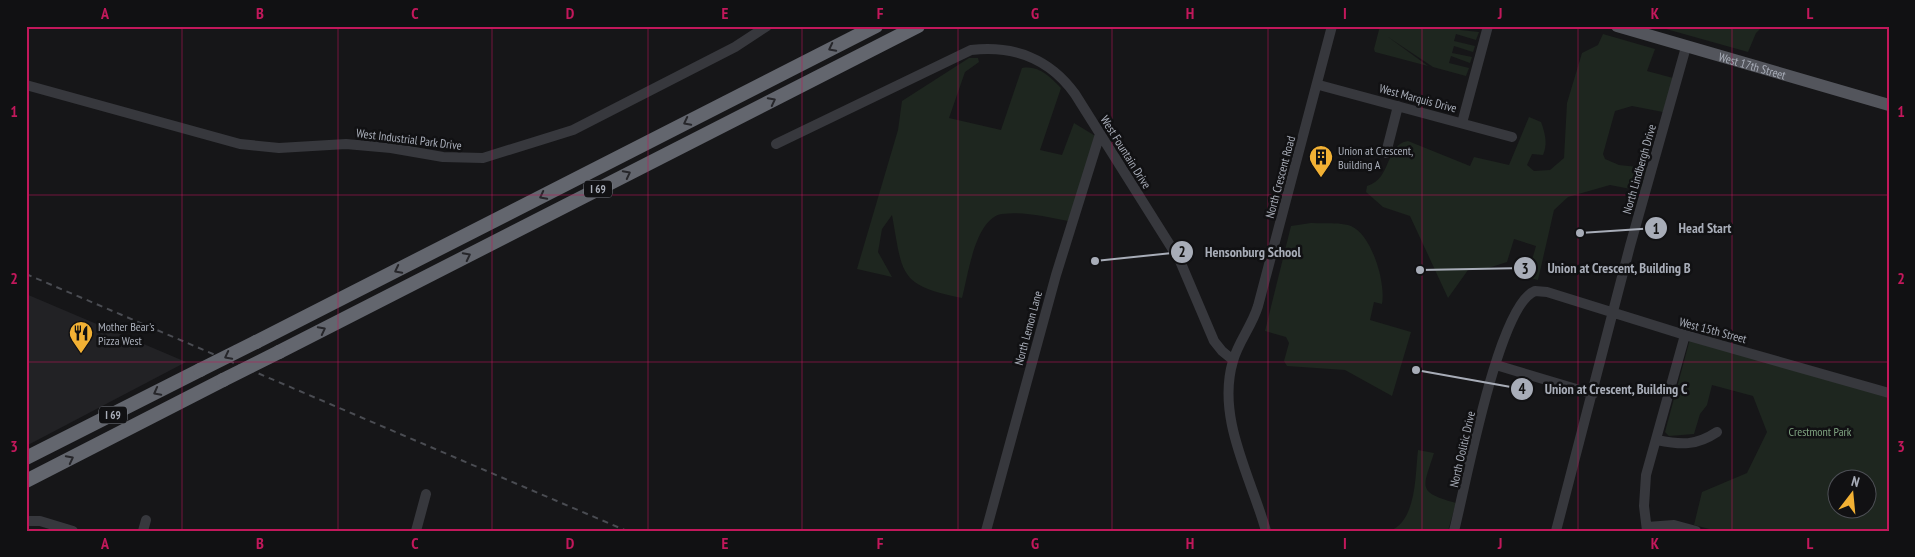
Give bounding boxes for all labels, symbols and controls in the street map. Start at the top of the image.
text: A [100,3,110,23]
text: B [256,3,264,23]
text: C [411,3,419,23]
text: D [566,3,575,23]
text: E [722,3,729,23]
text: F [877,3,884,23]
text: G [1031,3,1039,23]
text: H [1186,3,1194,23]
text: I [1343,3,1347,23]
text: J [1497,3,1502,23]
text: K [1651,3,1660,23]
text: L [1807,3,1814,23]
one-way arrow [828,42,837,52]
street label: West 17th Street [1717,48,1788,82]
street label: West Marquis Drive [1378,80,1458,116]
one-way arrow [767,97,776,107]
text: 1 [10,101,18,121]
text: 1 [1897,101,1905,121]
street label: West Fountain Drive [1098,113,1154,191]
one-way arrow [684,116,693,126]
street label: North Lindbergh Drive [1619,122,1659,216]
street label: West Industrial Park Drive [355,125,463,153]
street label: North Crescent Road [1262,134,1298,220]
place label: Union at Crescent, Building A [1338,143,1413,172]
building icon: Union at Crescent, Building A [1308,144,1334,178]
one-way arrow [622,170,631,180]
road number: I 69 [584,180,612,198]
one-way arrow [539,190,548,200]
callout: Head Start [1644,214,1742,243]
text: 1 [1652,219,1660,238]
text: Head Start [1679,219,1731,237]
callout: Hensonburg School [1170,237,1311,266]
text: 2 [1178,242,1186,261]
text: Hensonburg School [1205,243,1302,261]
one-way arrow [462,252,471,262]
callout: Union at Crescent, Building B [1512,254,1701,283]
text: 3 [1521,259,1529,278]
text: Union at Crescent, Building B [1547,259,1691,277]
one-way arrow [394,264,403,274]
text: 2 [10,268,18,288]
text: 2 [1897,268,1905,288]
street label: North Lemon Lane [1011,289,1045,367]
street label: West 15th Street [1678,314,1749,346]
place label: Mother Bear's Pizza West [98,319,155,348]
restaurant icon: Mother Bear's Pizza West [68,320,94,354]
one-way arrow [317,326,326,336]
one-way arrow [224,350,233,360]
callout: Union at Crescent, Building C [1510,374,1698,403]
text: 4 [1518,379,1526,398]
text: Union at Crescent, Building C [1545,380,1688,398]
one-way arrow [153,386,162,396]
road number: I 69 [99,406,127,424]
street label: North Oolitic Drive [1446,409,1478,489]
park label: Crestmont Park [1789,424,1852,439]
text: 3 [10,436,18,456]
text: 3 [1897,436,1905,456]
one-way arrow [64,455,73,465]
north arrow [1828,470,1878,520]
text: N [1849,472,1862,491]
text: A [100,533,110,553]
text: B [256,533,264,553]
text: C [411,533,419,553]
text: D [566,533,575,553]
text: E [722,533,729,553]
text: F [877,533,884,553]
text: G [1031,533,1039,553]
text: H [1186,533,1194,553]
text: I [1343,533,1347,553]
text: J [1497,533,1502,553]
text: K [1651,533,1660,553]
text: L [1807,533,1814,553]

